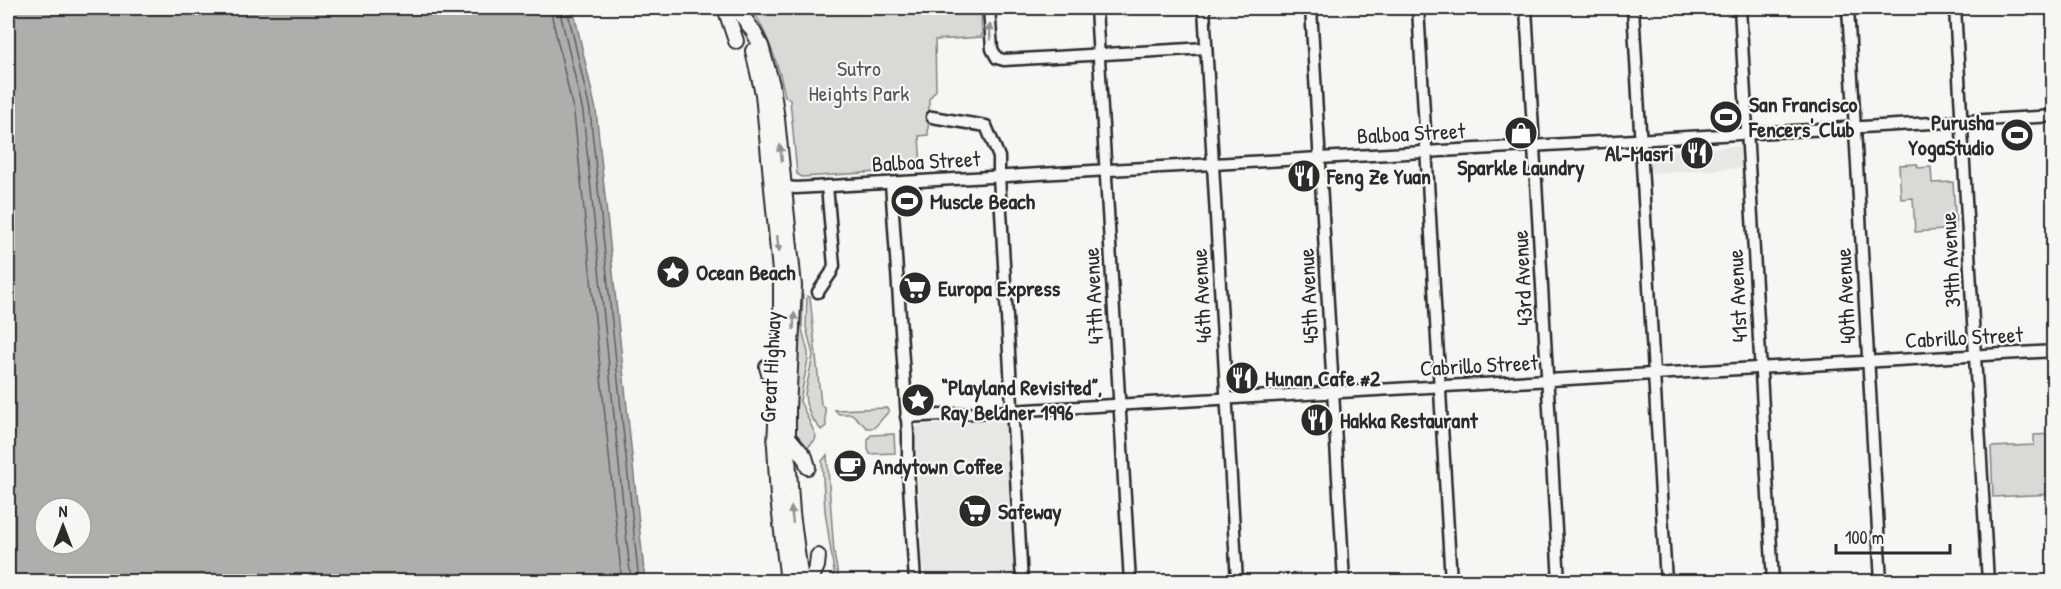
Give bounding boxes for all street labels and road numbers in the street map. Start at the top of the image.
street label: Balboa Street [1356,115,1466,151]
street label: Balboa Street [871,143,981,179]
street label: 39th Avenue [1933,211,1967,309]
street label: 43rd Avenue [1504,229,1539,327]
street label: 47th Avenue [1075,247,1111,345]
street label: 45th Avenue [1291,247,1325,344]
street label: 40th Avenue [1828,247,1862,345]
street label: 46th Avenue [1184,248,1218,344]
street label: 41st Avenue [1720,248,1754,343]
street label: Great Highway [752,311,788,423]
street label: Cabrillo Street [1904,319,2024,355]
street label: Cabrillo Street [1419,347,1539,383]

